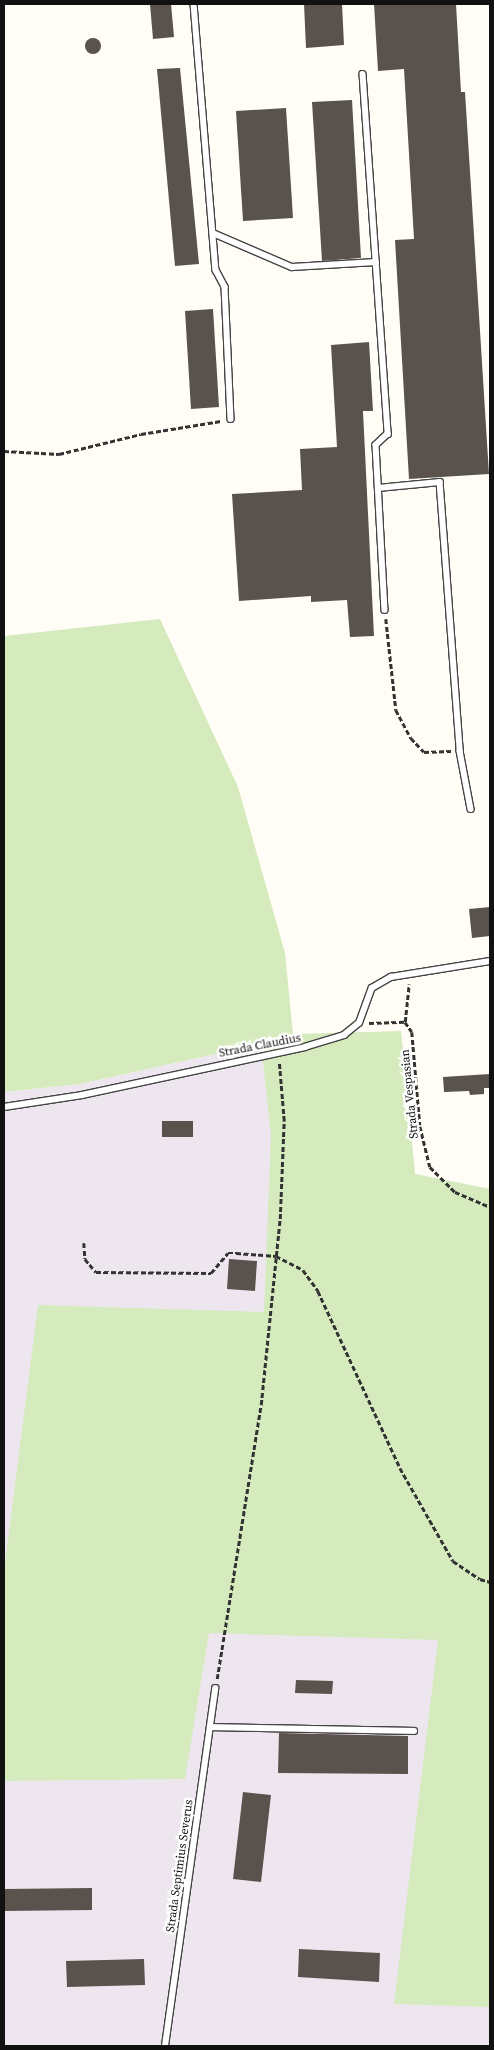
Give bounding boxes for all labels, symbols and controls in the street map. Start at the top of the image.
street label: Strada Claudius [218,1031,302,1061]
street label: Strada Vespasian [398,1048,422,1140]
street label: Strada Septimius Severus [164,1799,196,1933]

